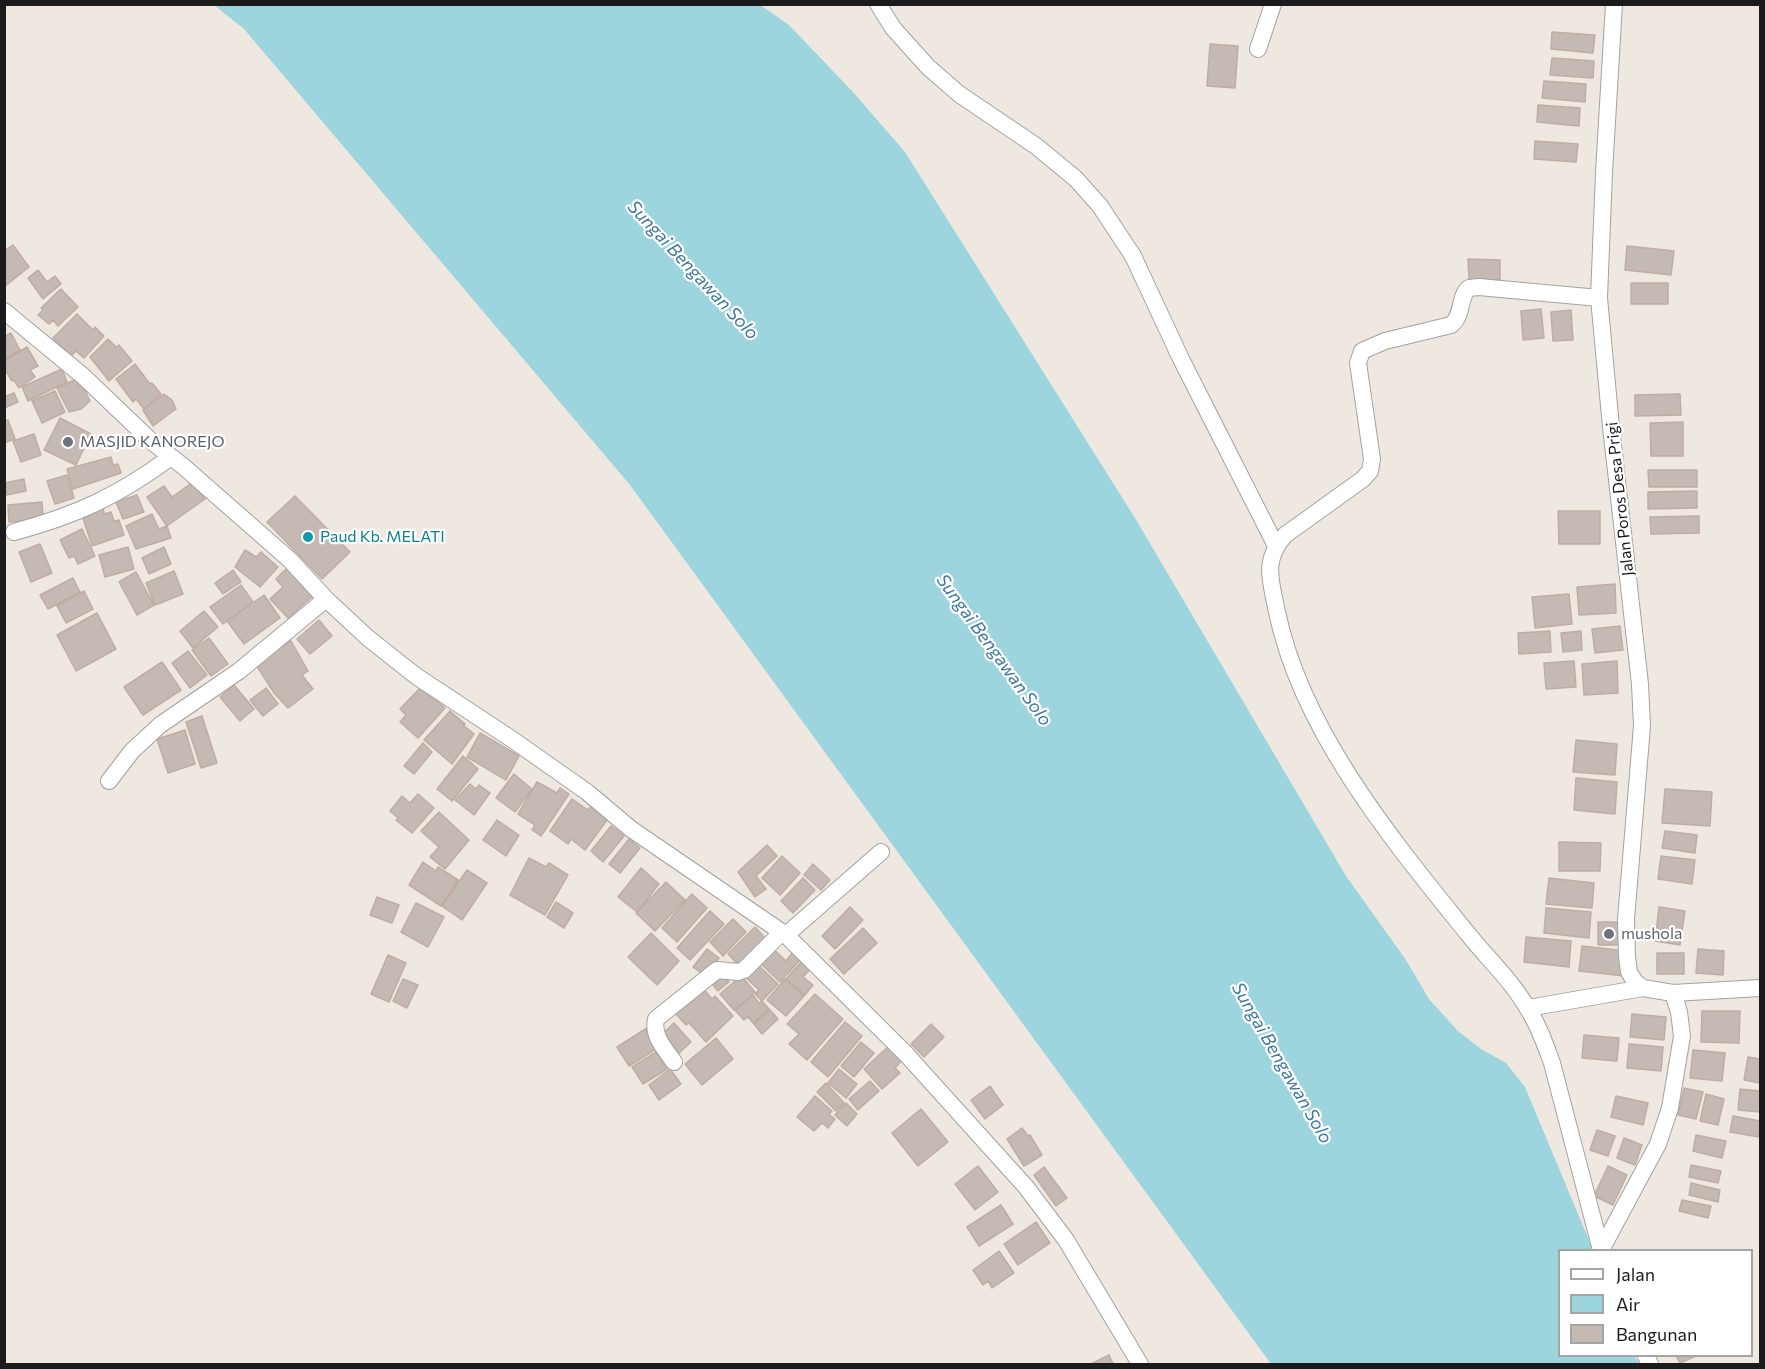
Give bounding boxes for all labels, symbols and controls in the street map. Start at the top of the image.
water label: Sungai Bengawan Solo [623,196,763,344]
street label: Jalan Poros Desa Prigi [1602,421,1638,577]
place label: MASJID KANOREJO [80,432,225,452]
marker: MASJID KANOREJO [61,435,75,449]
place label: Paud Kb. MELATI [320,527,445,547]
marker: Paud Kb. MELATI [301,530,315,544]
water label: Sungai Bengawan Solo [932,570,1056,730]
place label: mushola [1621,924,1682,944]
marker: mushola [1602,927,1616,941]
water label: Sungai Bengawan Solo [1227,979,1337,1147]
legend [1558,1249,1753,1357]
text: Jalan [1616,1263,1655,1285]
text: Air [1616,1293,1640,1315]
text: Bangunan [1616,1323,1697,1345]

